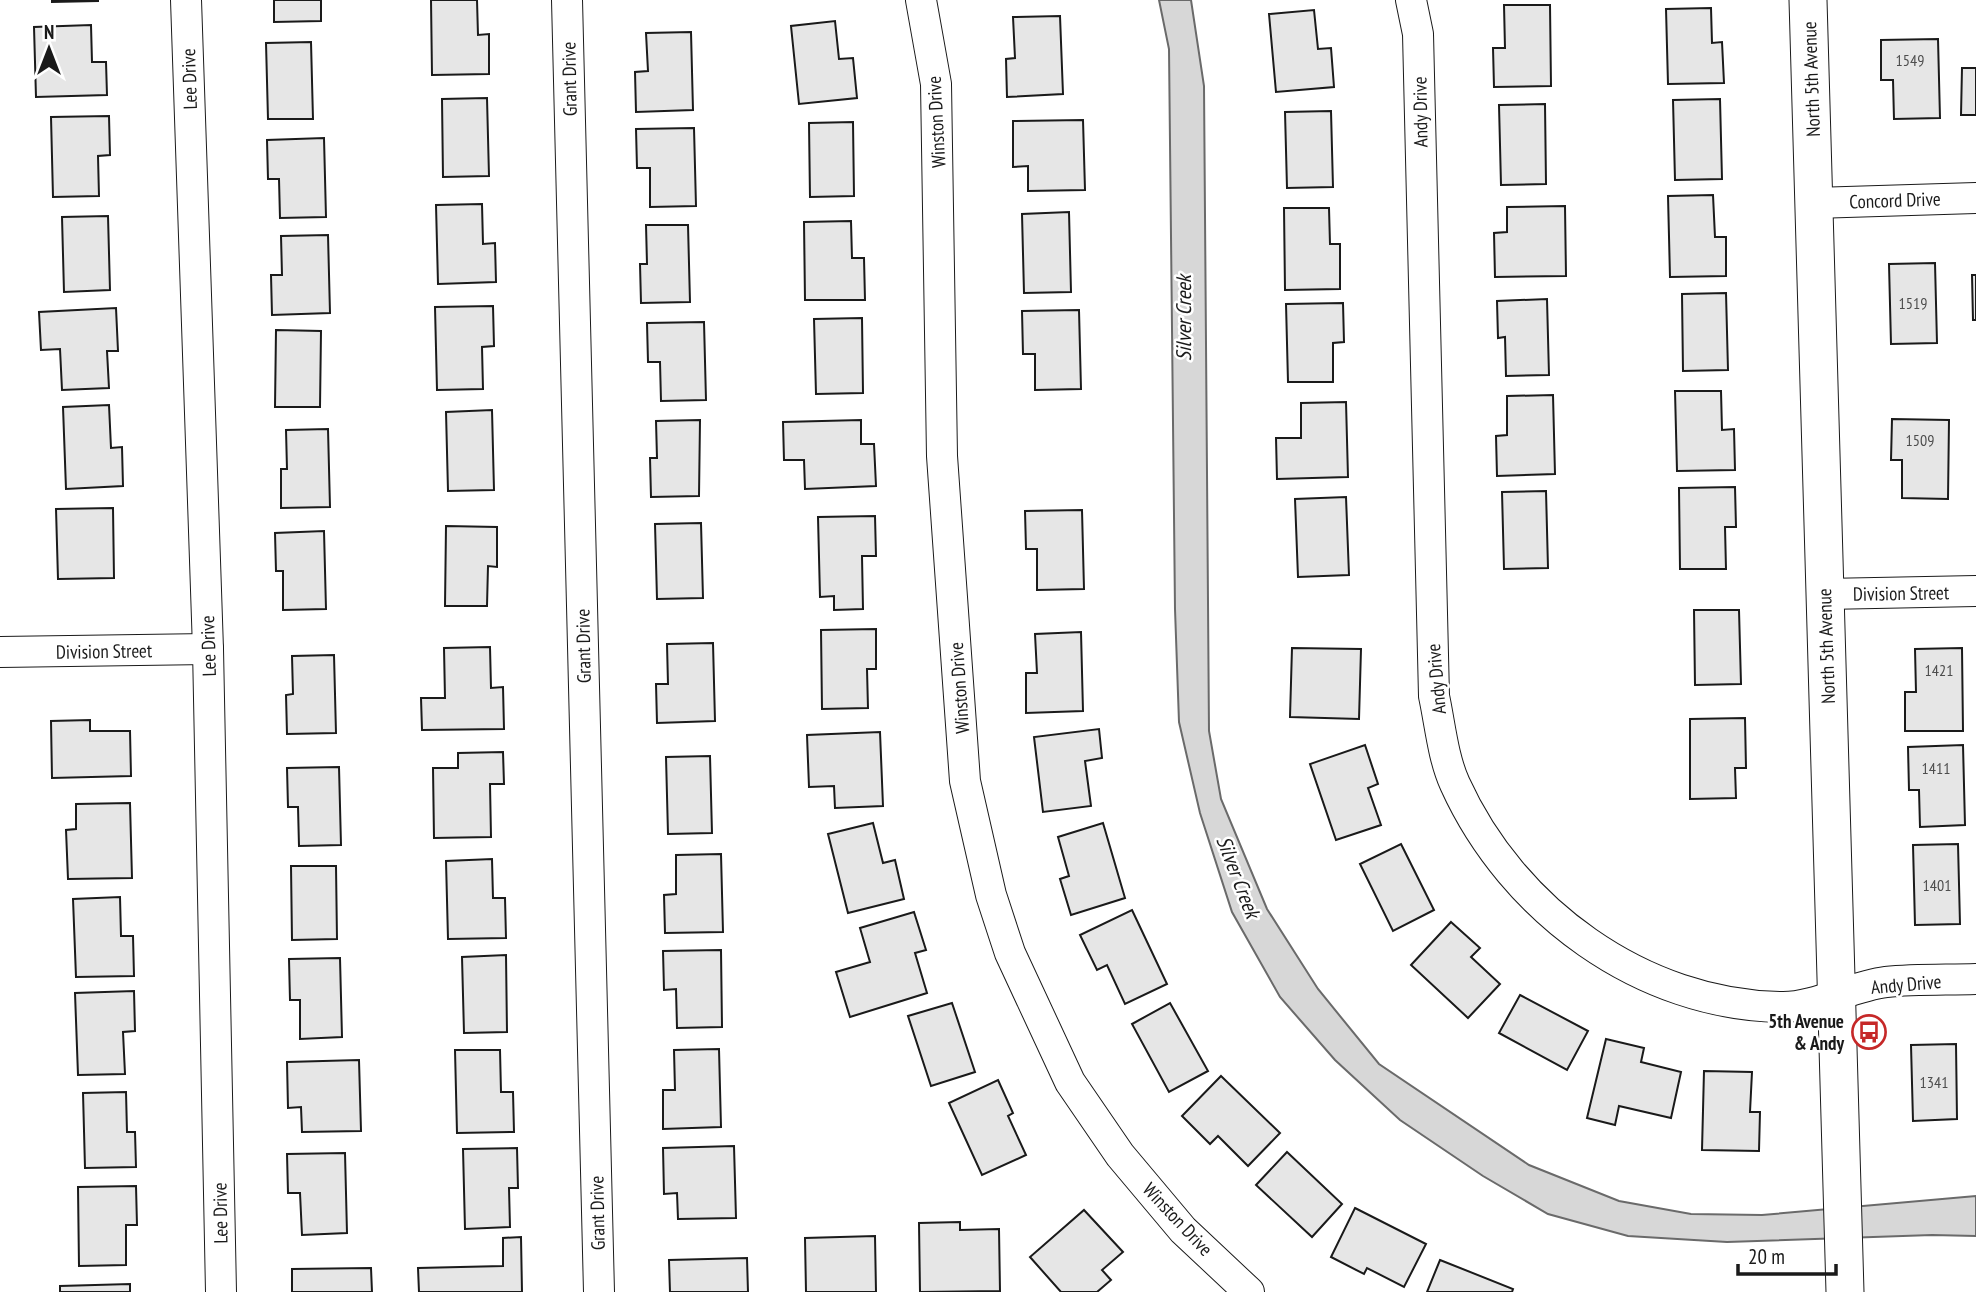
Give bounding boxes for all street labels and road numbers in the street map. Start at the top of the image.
street label: North 5th Avenue [1797,21,1825,137]
street label: Grant Drive [556,42,582,116]
street label: Lee Drive [176,48,202,110]
street label: Winston Drive [922,75,950,168]
street label: Andy Drive [1407,76,1433,148]
street label: Concord Drive [1849,186,1941,214]
street label: Division Street [1853,580,1950,606]
street label: North 5th Avenue [1812,588,1840,704]
street label: Grant Drive [570,609,596,683]
street label: Lee Drive [195,615,221,677]
street label: Division Street [56,638,153,664]
street label: Winston Drive [944,641,974,735]
street label: Andy Drive [1421,643,1451,715]
street label: Andy Drive [1870,969,1942,999]
street label: Grant Drive [584,1176,610,1250]
street label: Winston Drive [1138,1177,1218,1261]
street label: Lee Drive [207,1182,233,1244]

